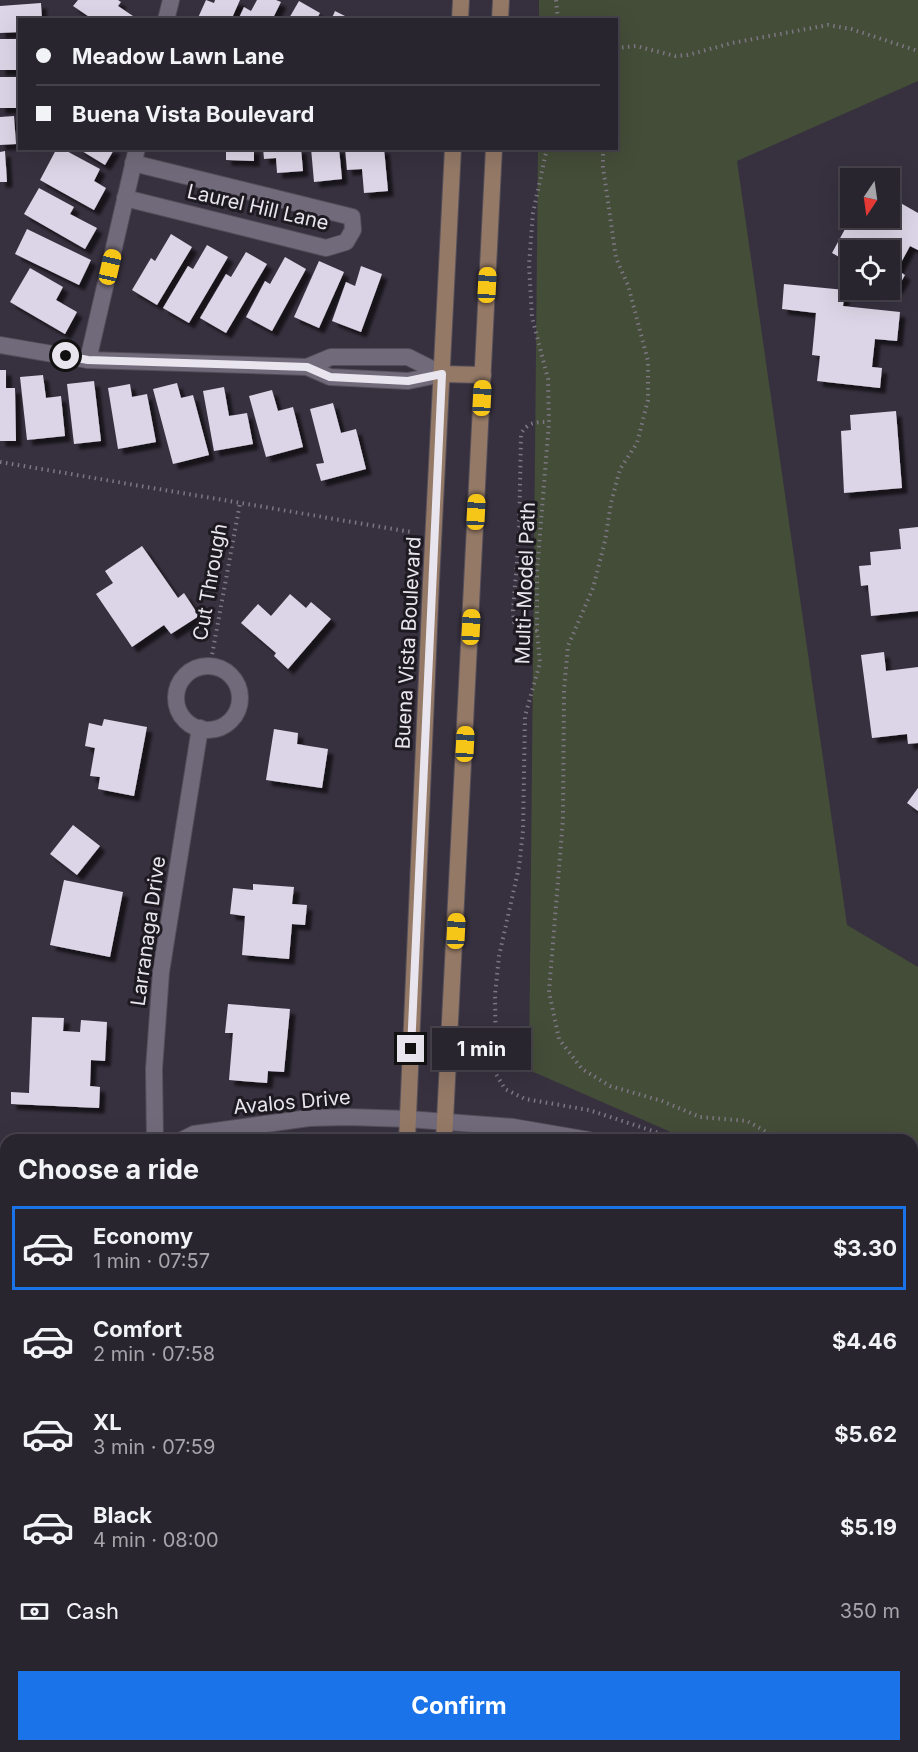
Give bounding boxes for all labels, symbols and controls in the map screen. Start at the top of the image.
text: Meadow Lawn Lane [72,43,284,69]
text: Buena Vista Boulevard [72,101,314,127]
north arrow [840,168,900,228]
map controls [840,168,900,300]
street label: Laurel Hill Lane [185,179,331,235]
button: locate [840,240,900,300]
car [97,247,123,287]
car [477,267,497,303]
route start [52,342,79,369]
car [472,380,492,416]
car [466,494,486,530]
street label: Multi-Model Path [510,501,540,665]
street label: Cut Through [188,522,232,642]
street label: Buena Vista Boulevard [390,536,426,750]
car [461,609,481,645]
car [455,726,475,762]
street label: Larranaga Drive [126,855,170,1007]
car [446,913,466,949]
callout: 1 min [432,1028,531,1070]
route end [397,1035,424,1062]
text: 1 min [457,1037,506,1061]
street label: Avalos Drive [232,1085,352,1119]
text: Choose a ride [18,1153,199,1186]
icon: car [21,1221,75,1275]
text: Economy [93,1223,193,1249]
text: $3.30 [833,1235,897,1261]
text: 1 min · 07:57 [93,1249,210,1273]
icon: car [21,1314,75,1368]
text: Comfort [93,1316,182,1342]
text: $4.46 [832,1328,897,1354]
text: 2 min · 07:58 [93,1342,215,1366]
icon: car [21,1407,75,1461]
text: XL [93,1409,122,1435]
text: $5.62 [834,1421,897,1447]
text: 3 min · 07:59 [93,1435,215,1459]
icon: car [21,1500,75,1554]
text: Black [93,1502,152,1528]
text: $5.19 [840,1514,897,1540]
text: 4 min · 08:00 [93,1528,219,1552]
icon: cash [18,1595,51,1628]
text: Cash [66,1598,119,1624]
text: 350 m [840,1599,900,1623]
button: Confirm [18,1671,900,1740]

